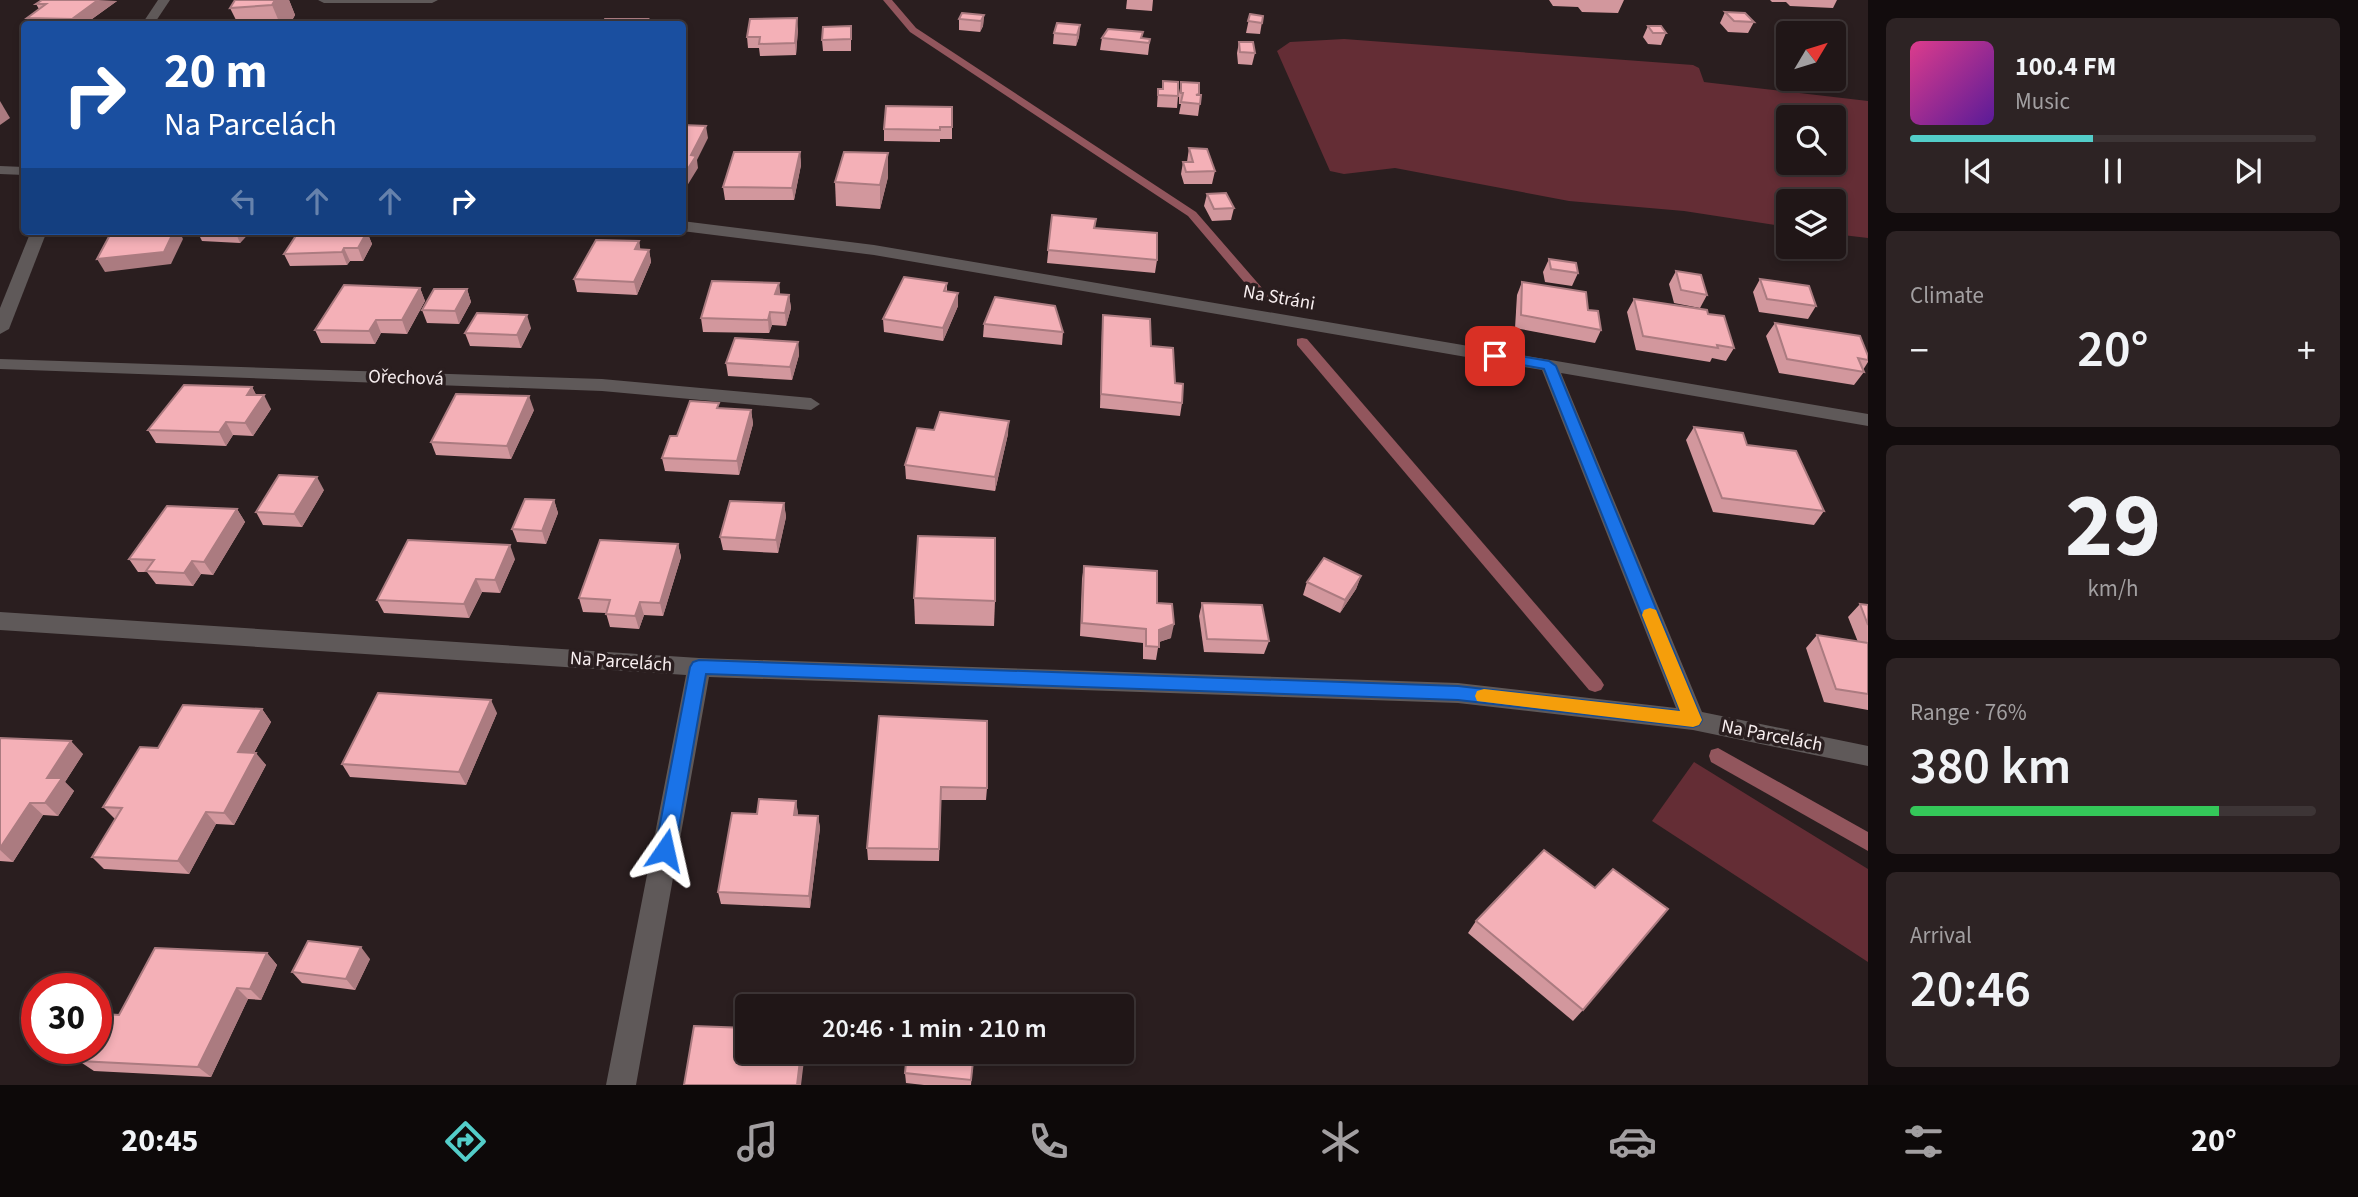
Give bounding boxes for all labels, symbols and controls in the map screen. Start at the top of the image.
north arrow [1776,21,1846,91]
map controls [1776,21,1846,259]
text: 20 m [164,37,268,107]
text: 100.4 FM [2015,48,2116,85]
icon: right [49,49,140,140]
text: Music [2015,85,2070,118]
text: Na Parcelách [164,102,337,148]
button: search [1776,105,1846,175]
icon: previous [1959,152,1997,190]
icon: pause [2094,152,2132,190]
icon: next [2229,152,2267,190]
icon: left [225,182,263,220]
icon: ahead [298,182,336,220]
icon: ahead [371,182,409,220]
icon: right [444,182,482,220]
button: layers [1776,189,1846,259]
street label: Na Stráni [1241,278,1317,318]
text: Climate [1910,279,1984,312]
text: 20° [2077,313,2149,387]
text: − [1910,324,1929,378]
text: + [2297,324,2316,378]
pin [1465,326,1525,386]
icon: arrive [1476,337,1514,375]
street label: Ořechová [368,363,444,393]
text: 29 [2065,462,2161,591]
text: km/h [2087,572,2139,605]
street label: Na Parcelách [569,645,673,679]
text: Range · 76% [1910,696,2027,729]
street label: Na Parcelách [1719,713,1825,759]
text: 380 km [1910,730,2071,804]
position arrow [628,813,702,887]
text: Arrival [1910,919,1972,952]
text: 20:46 [1910,953,2031,1027]
speed limit sign: 30 [21,973,112,1064]
text: 20:46 · 1 min · 210 m [822,1010,1047,1047]
icon: directions [441,1117,490,1166]
icon: music [733,1117,782,1166]
icon: phone [1024,1117,1073,1166]
icon: climate [1316,1117,1365,1166]
icon: car [1608,1117,1657,1166]
icon: filters [1899,1117,1948,1166]
text: 20:45 [121,1118,199,1164]
text: 20° [2191,1118,2237,1164]

